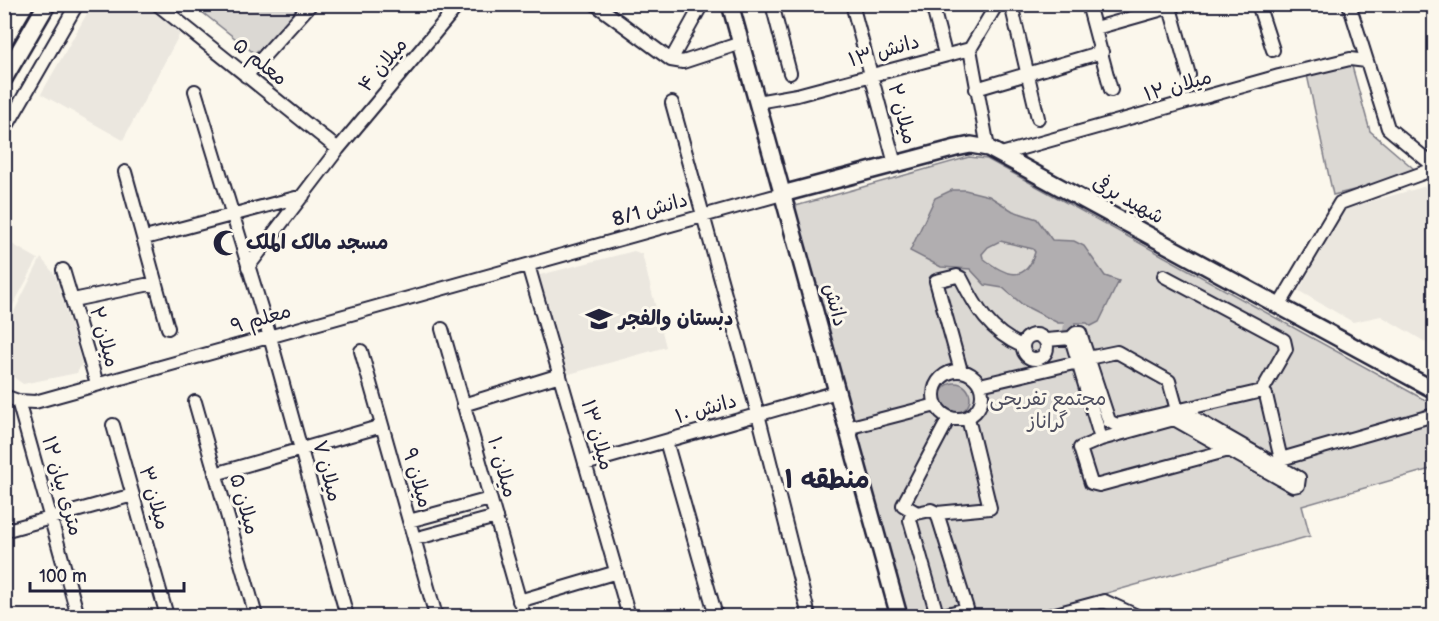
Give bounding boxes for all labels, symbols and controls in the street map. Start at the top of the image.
street label: دانش ۱۳ [846,29,922,73]
street label: معلم ۵ [227,33,292,93]
street label: میلان ۴ [353,33,413,97]
street label: میلان ۱۲ [1141,65,1215,107]
street label: میلان ۲ [882,81,922,147]
street label: شهید برفی [1088,169,1169,229]
street label: دانش 8/1 [610,188,690,232]
mosque icon: مسجد مالک الملک [211,228,241,258]
place label: مسجد مالک الملک [246,231,388,255]
street label: دانش [818,281,852,329]
street label: معلم ۹ [228,299,295,341]
street label: میلان ۲ [84,304,124,370]
school or university icon: دبستان والفجر [584,304,614,334]
place label: دبستان والفجر [617,307,733,331]
park label: مجتمع تفریحی گراناز [990,387,1106,434]
street label: دانش ۱۰ [673,389,739,429]
street label: میلان ۱۳ [576,397,618,473]
street label: ۱۲ متری بیان [36,433,88,539]
street label: میلان ۱۰ [482,434,522,500]
street label: میلان ۷ [307,438,347,504]
street label: میلان ۹ [397,445,437,511]
street label: میلان ۳ [134,463,174,533]
district label: منطقه ۱ [784,465,870,496]
street label: میلان ۵ [224,471,264,537]
scale bar [30,555,184,593]
text: 100 m [39,566,87,587]

